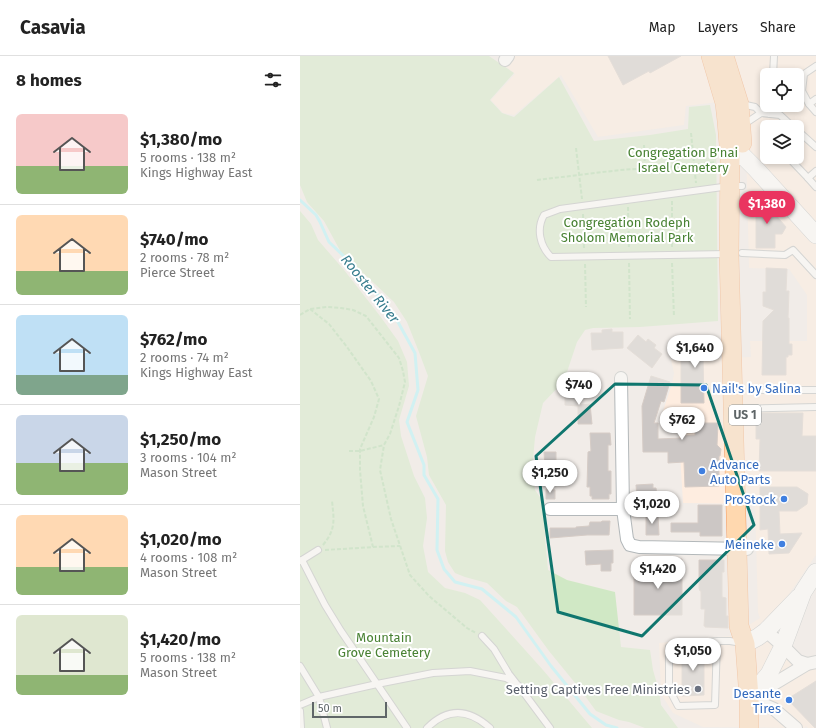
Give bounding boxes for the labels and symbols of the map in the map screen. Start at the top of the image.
park label: Congregation B'nai Israel Cemetery [628,145,738,175]
pin: $1,380 [734,191,800,225]
park label: Congregation Rodeph Sholom Memorial Park [561,215,694,245]
water label: Rooster River [337,251,403,327]
pin: $1,640 [662,335,728,369]
pin: $740 [555,372,603,406]
place label: Nail's by Salina [712,381,801,396]
marker: Nail's by Salina [699,383,709,393]
road number: US 1 [729,405,761,425]
pin: $762 [658,407,706,441]
place label: Advance Auto Parts [710,457,770,487]
pin: $1,250 [517,460,583,494]
marker: Advance Auto Parts [697,466,707,476]
pin: $1,020 [619,491,685,525]
place label: ProStock [724,492,776,507]
marker: ProStock [779,494,789,504]
place label: Meineke [725,537,774,552]
marker: Meineke [777,539,787,549]
pin: $1,420 [625,556,691,590]
park label: Mountain Grove Cemetery [338,630,431,660]
pin: $1,050 [660,638,726,672]
place label: Setting Captives Free Ministries [506,682,690,697]
marker: Setting Captives Free Ministries [693,684,703,694]
place label: Desante Tires [733,686,781,716]
marker: Desante Tires [784,695,794,705]
scale bar [312,700,387,719]

